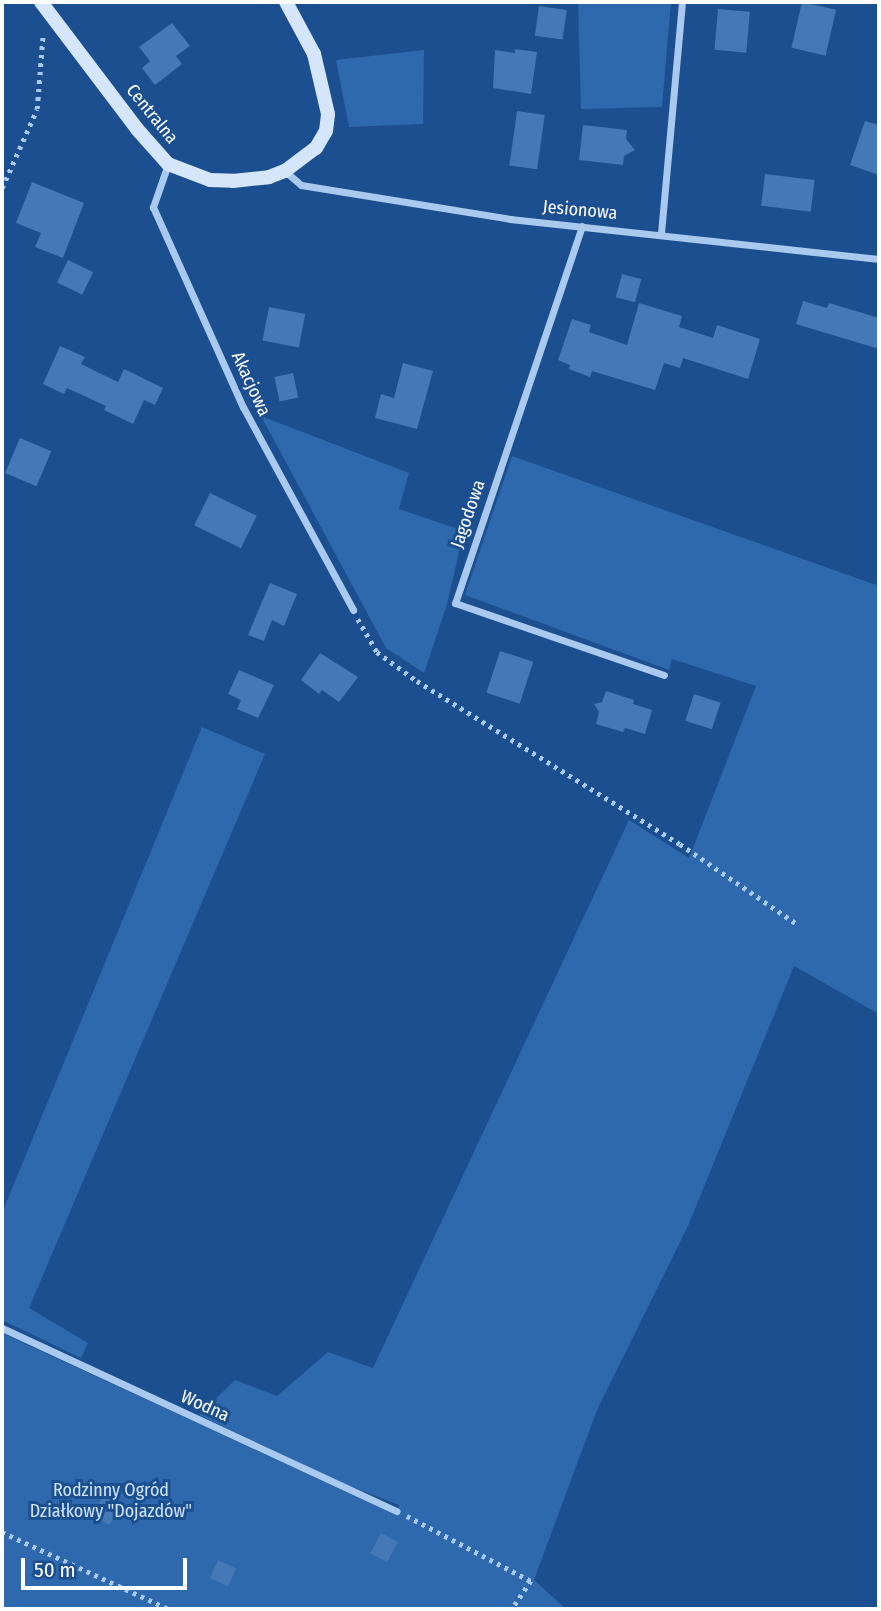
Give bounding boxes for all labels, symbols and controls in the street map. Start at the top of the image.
street label: Centralna [121,80,183,148]
street label: Jesionowa [542,196,618,224]
street label: Akacjowa [227,348,275,420]
street label: Jagodowa [446,477,490,551]
street label: Wodna [177,1386,233,1426]
park label: Rodzinny Ogród Działkowy "Dojazdów" [30,1480,192,1522]
scale bar [24,1544,191,1588]
text: 50 m [34,1557,76,1583]

